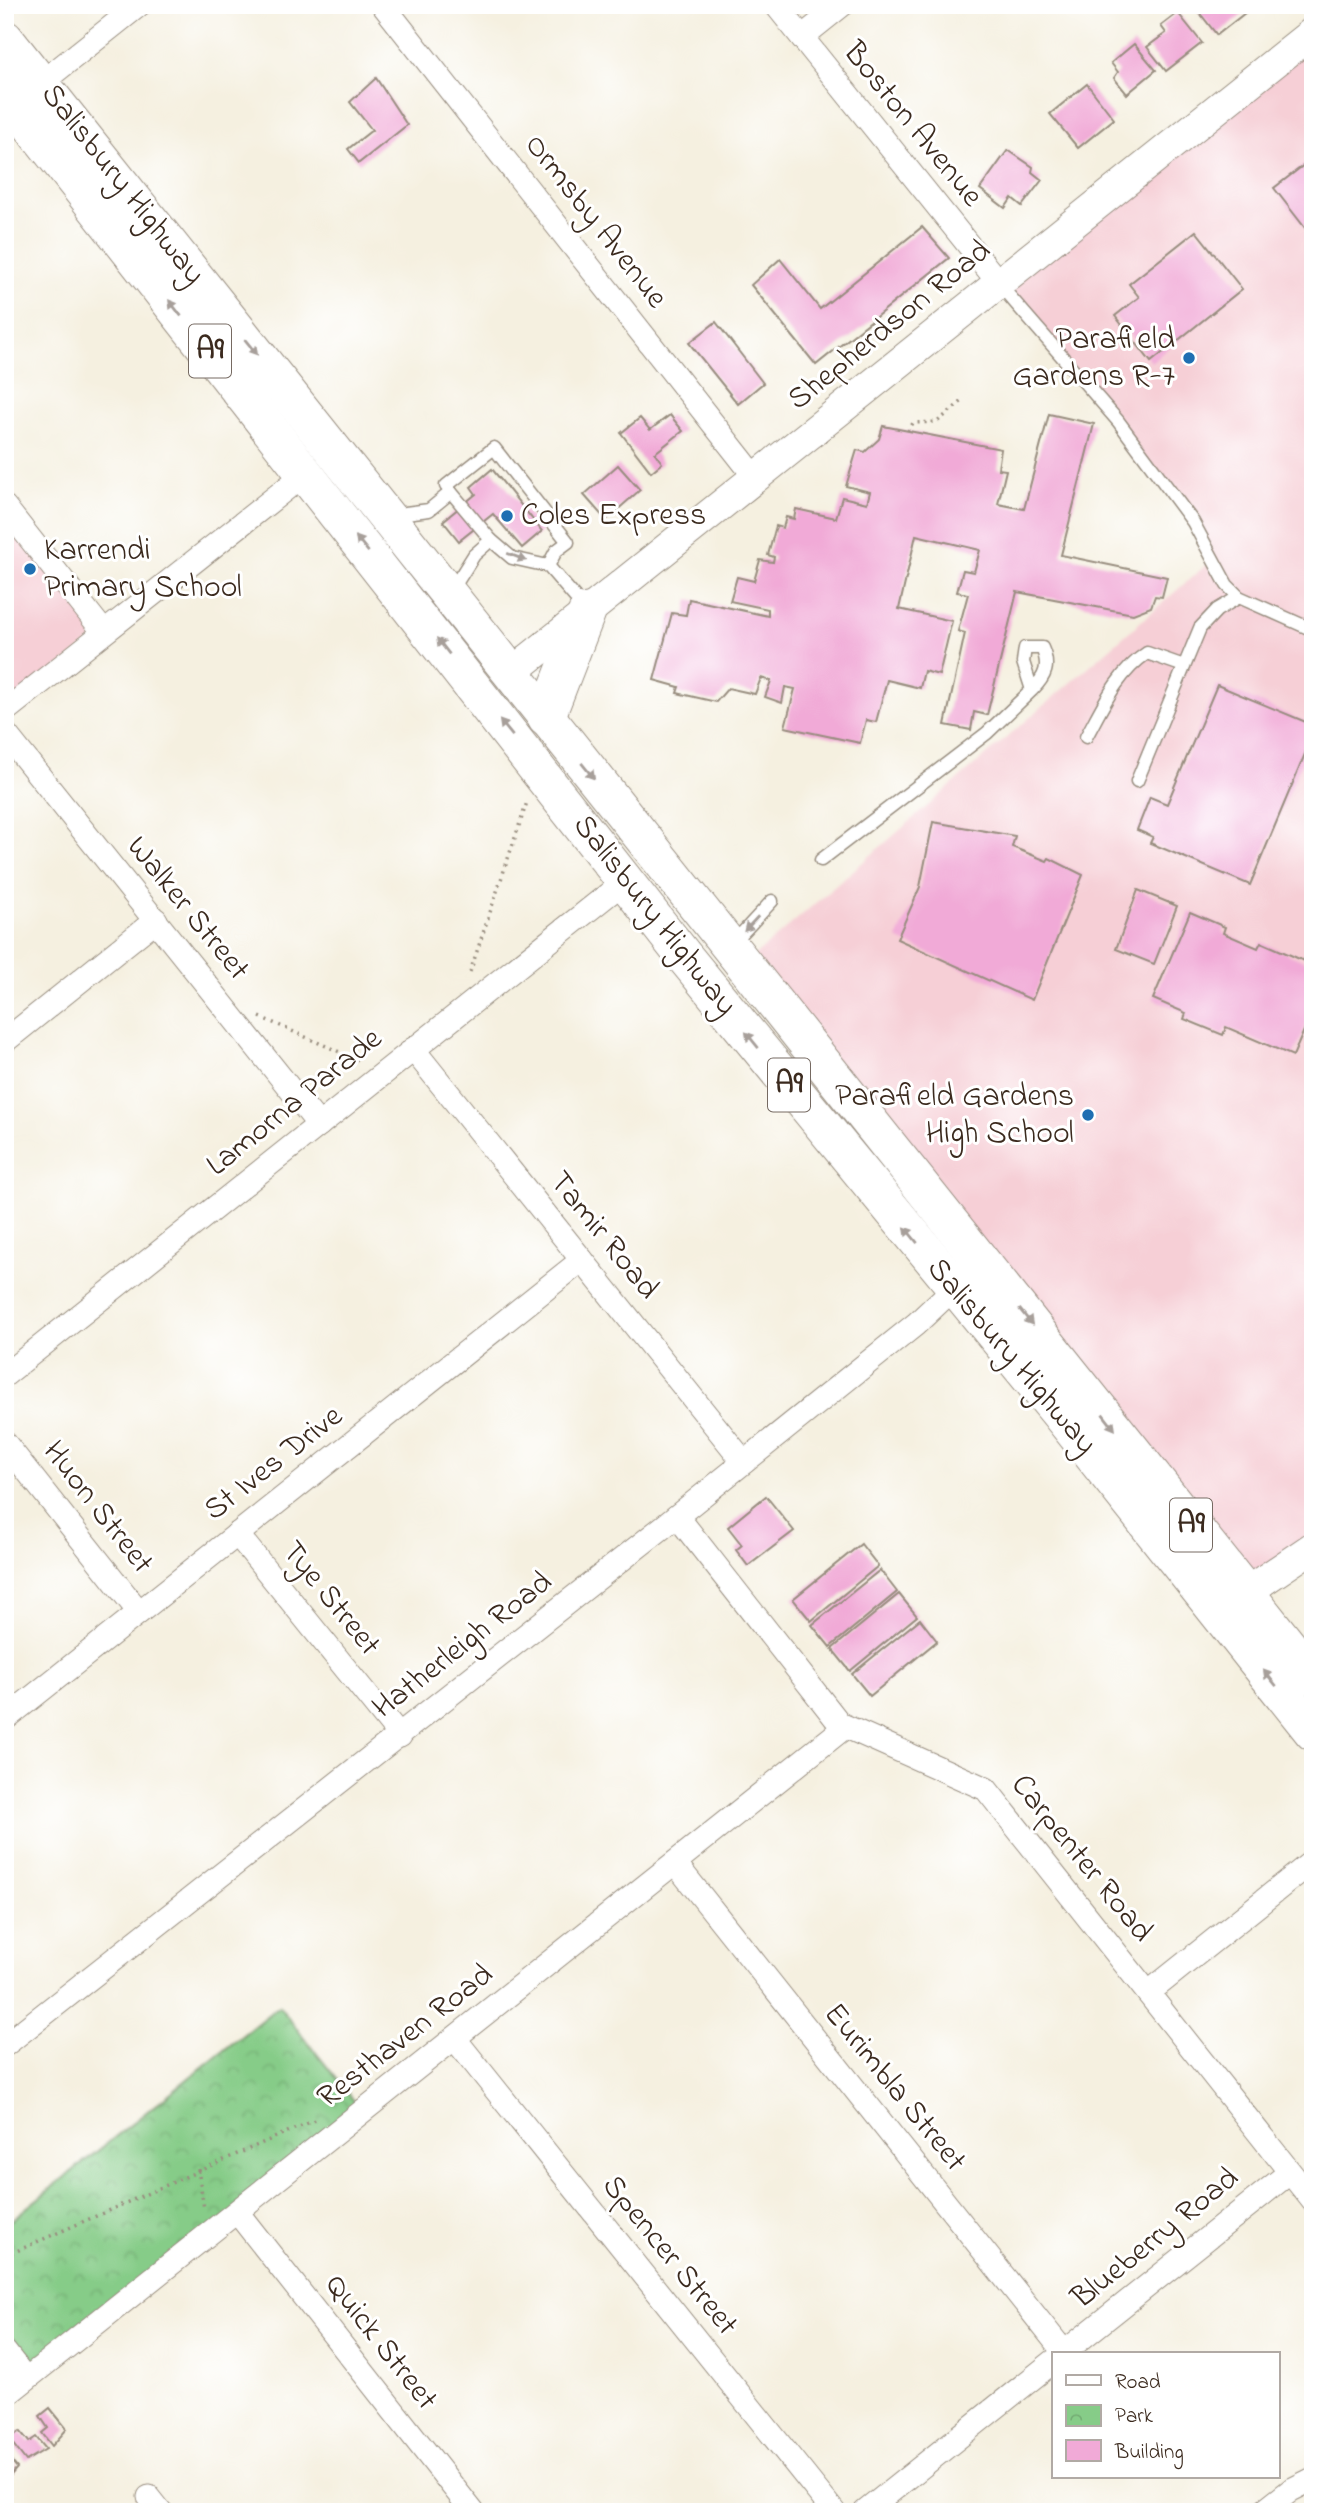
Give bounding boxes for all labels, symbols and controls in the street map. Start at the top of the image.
street label: Boston Avenue [830,31,994,219]
street label: Salisbury Highway [28,74,216,296]
street label: Ormsby Avenue [512,125,679,320]
street label: Shepherdson Road [778,229,1002,423]
one-way arrow [168,299,183,317]
place label: Parafield Gardens R-7 [1012,317,1175,401]
road number: A9 [189,324,231,378]
one-way arrow [243,338,258,356]
marker: Parafield Gardens R-7 [1181,350,1197,366]
place label: Coles Express [521,493,706,540]
marker: Coles Express [499,508,515,524]
place label: Karrendi Primary School [44,528,242,612]
one-way arrow [355,535,370,552]
one-way arrow [507,552,528,563]
marker: Karrendi Primary School [22,561,38,577]
one-way arrow [435,638,450,656]
one-way arrow [499,720,514,738]
one-way arrow [581,762,595,780]
street label: Salisbury Highway [560,805,748,1027]
street label: Walker Street [114,826,260,992]
one-way arrow [743,915,759,932]
street label: Lamorna Parade [197,1017,394,1189]
one-way arrow [745,1031,760,1048]
road number: A9 [768,1058,810,1112]
place label: Parafield Gardens High School [835,1074,1074,1158]
marker: Parafield Gardens High School [1080,1107,1096,1123]
street label: Tamir Road [536,1161,670,1311]
one-way arrow [903,1227,918,1245]
street label: Salisbury Highway [914,1248,1108,1466]
one-way arrow [1018,1308,1033,1326]
street label: St Ives Drive [194,1394,354,1533]
one-way arrow [1101,1412,1116,1430]
street label: Huon Street [30,1431,164,1585]
road number: A9 [1170,1498,1212,1552]
street label: Tye Street [269,1531,391,1667]
street label: Hatherleigh Road [363,1561,563,1731]
one-way arrow [1263,1670,1278,1688]
street label: Carpenter Road [998,1765,1164,1953]
street label: Resthaven Road [308,1953,504,2121]
street label: Eurimbla Street [811,1993,977,2183]
street label: Blueberry Road [1061,2157,1250,2322]
street label: Spencer Street [589,2165,749,2347]
street label: Quick Street [312,2265,448,2421]
legend [1052,2352,1280,2478]
text: Road [1115,2368,1161,2398]
text: Park [1115,2402,1154,2432]
text: Building [1114,2438,1184,2470]

